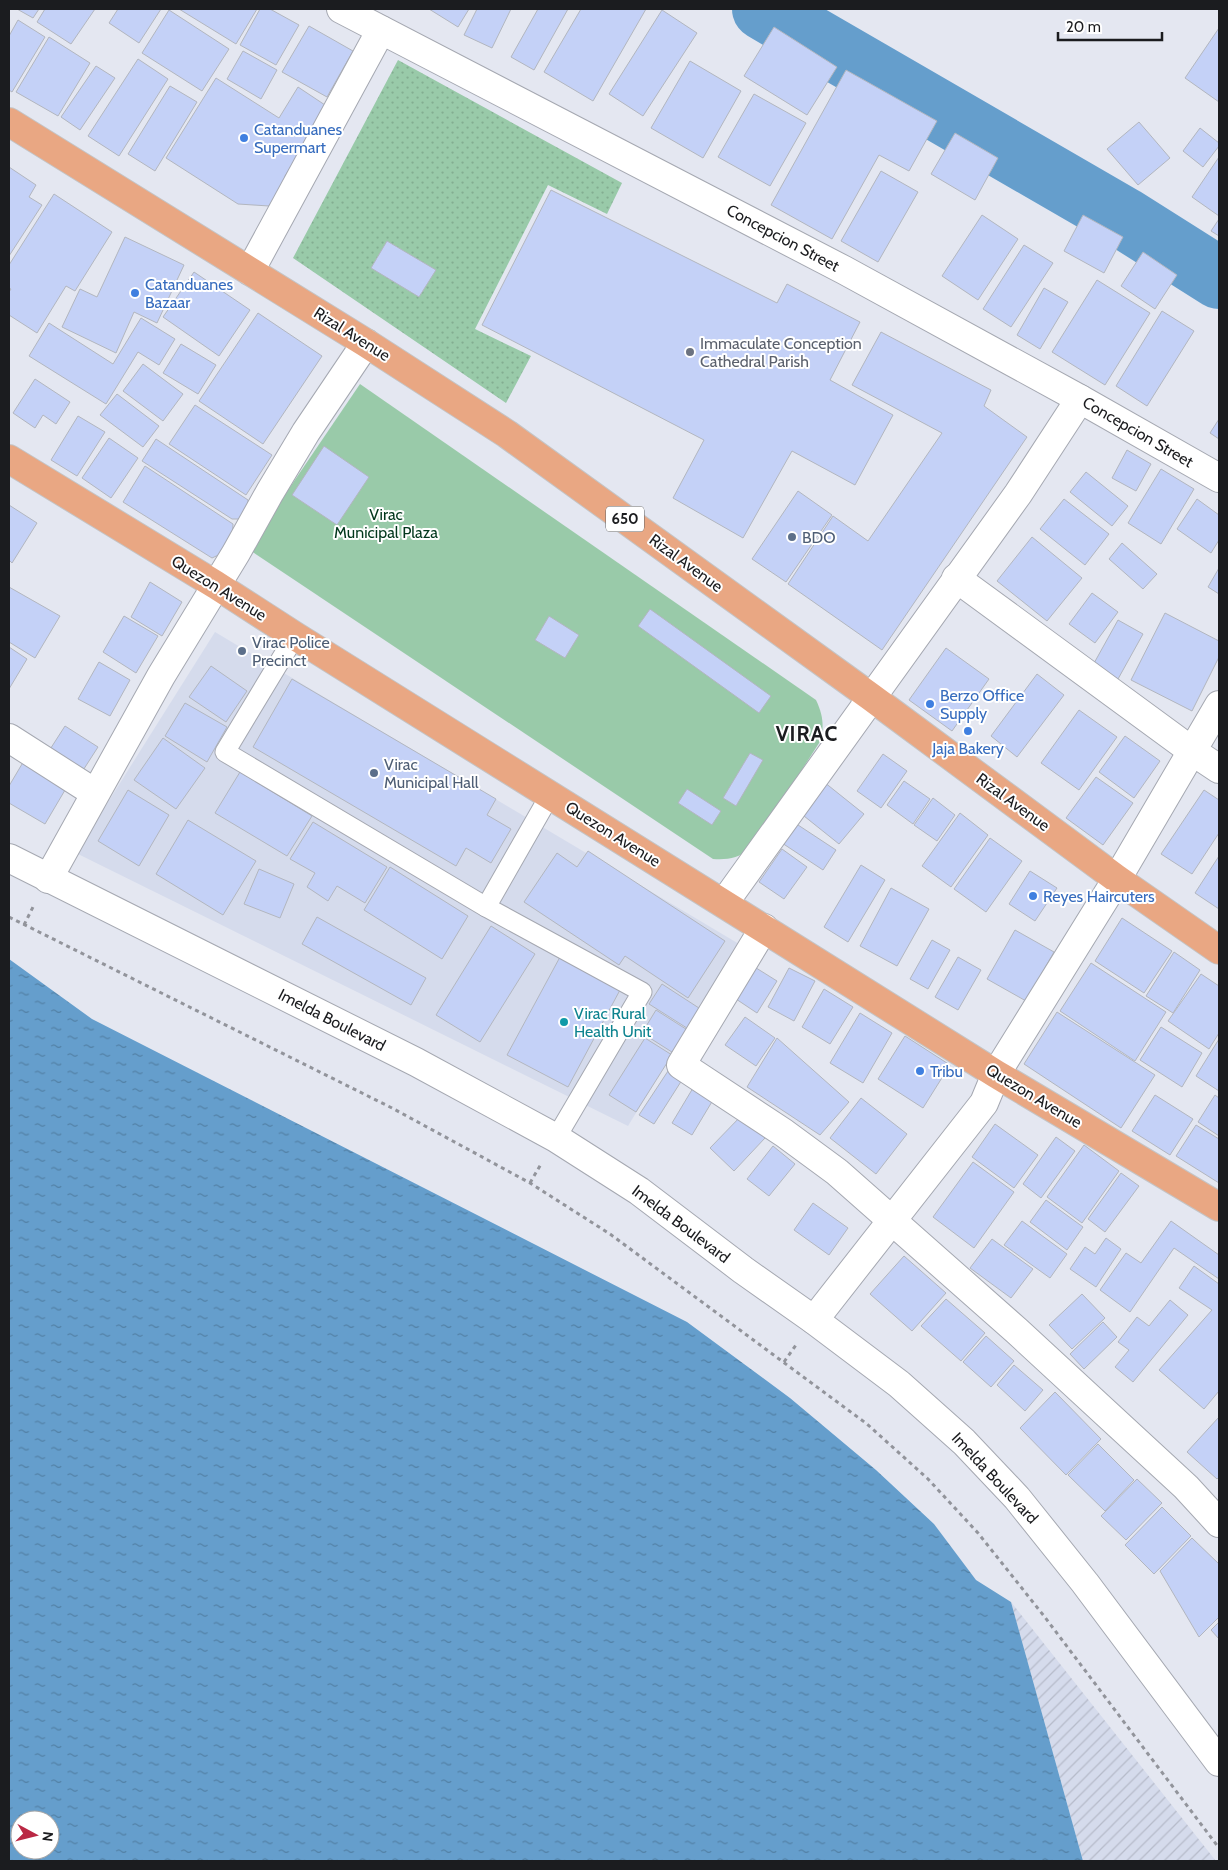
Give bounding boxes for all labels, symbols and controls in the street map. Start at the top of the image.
scale bar [1058,10,1162,42]
text: 20 m [1066,18,1101,36]
place label: Catanduanes Supermart [254,120,342,157]
marker: Catanduanes Supermart [238,132,250,144]
street label: Concepcion Street [723,200,843,276]
place label: Catanduanes Bazaar [145,275,233,312]
marker: Catanduanes Bazaar [129,287,141,299]
street label: Rizal Avenue [310,303,394,365]
place label: Immaculate Conception Cathedral Parish [700,334,862,371]
marker: Immaculate Conception Cathedral Parish [684,346,696,358]
street label: Concepcion Street [1079,393,1197,472]
park label: Virac Municipal Plaza [334,505,438,542]
road number: 650 [606,506,644,532]
place label: BDO [802,528,836,547]
street label: Rizal Avenue [646,530,726,596]
marker: BDO [786,531,798,543]
street label: Quezon Avenue [168,551,270,625]
place label: Virac Police Precinct [252,633,330,670]
marker: Virac Police Precinct [236,645,248,657]
place label: Berzo Office Supply [940,686,1024,723]
marker: Berzo Office Supply [924,698,936,710]
district label: VIRAC [776,721,838,746]
marker: Jaja Bakery [962,725,974,737]
place label: Jaja Bakery [931,739,1004,758]
place label: Virac Municipal Hall [384,755,479,792]
marker: Virac Municipal Hall [368,767,380,779]
street label: Rizal Avenue [973,769,1053,835]
street label: Quezon Avenue [562,797,664,871]
place label: Reyes Haircuters [1043,887,1155,906]
marker: Reyes Haircuters [1027,890,1039,902]
street label: Imelda Boulevard [275,985,389,1055]
place label: Virac Rural Health Unit [574,1004,652,1041]
marker: Virac Rural Health Unit [558,1016,570,1028]
street label: Quezon Avenue [983,1060,1085,1132]
place label: Tribu [930,1062,963,1081]
marker: Tribu [914,1065,926,1077]
street label: Imelda Boulevard [628,1181,734,1267]
street label: Imelda Boulevard [948,1428,1042,1528]
north arrow [10,1810,60,1860]
text: N [38,1831,57,1843]

